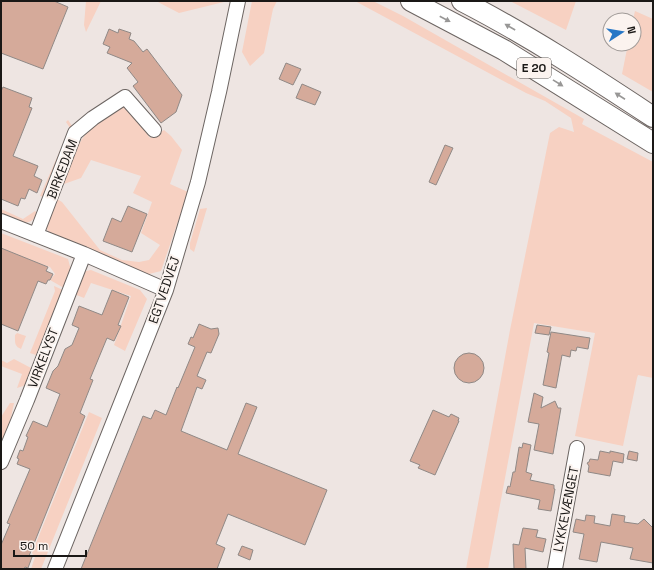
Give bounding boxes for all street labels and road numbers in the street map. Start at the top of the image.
road number: E 20 [517,58,551,78]
street label: BIRKEDAM [43,136,81,202]
street label: EGTVEDVEJ [145,254,184,326]
street label: VIRKELYST [24,325,62,391]
street label: LYKKEVÆNGET [549,464,583,553]

